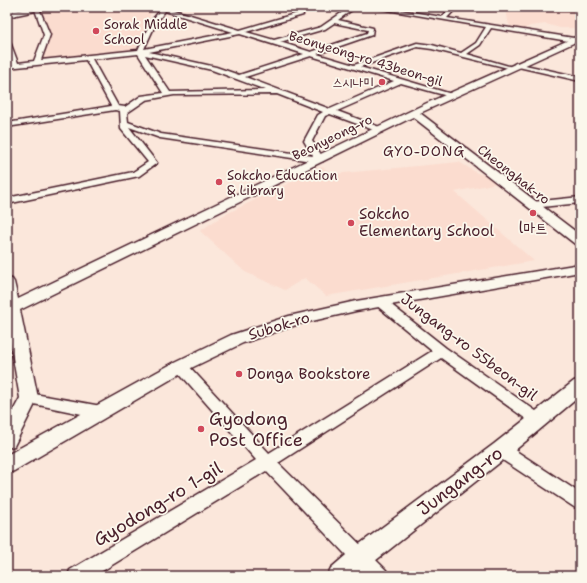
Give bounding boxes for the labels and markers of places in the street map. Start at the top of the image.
place label: Sorak Middle School [104,16,188,48]
marker: Sorak Middle School [91,26,101,36]
place label: 스시나미 [332,74,374,91]
marker: 스시나미 [377,77,387,87]
place label: Sokcho Education & Library [227,167,337,199]
marker: Sokcho Education & Library [214,177,224,187]
place label: Sokcho Elementary School [359,204,495,241]
marker: l마트 [528,208,538,218]
marker: Sokcho Elementary School [346,218,356,228]
place label: l마트 [519,218,547,238]
place label: Donga Bookstore [247,364,371,384]
marker: Donga Bookstore [234,369,244,379]
place label: Gyodong Post Office [209,407,303,452]
marker: Gyodong Post Office [196,424,206,434]

